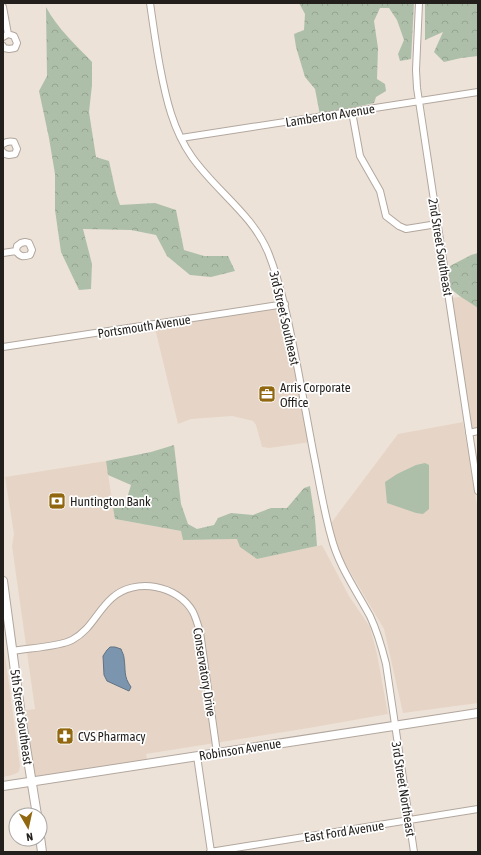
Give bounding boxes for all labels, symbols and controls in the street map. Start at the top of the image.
street label: Lamberton Avenue [284,101,376,130]
street label: 2nd Street Southeast [425,197,456,297]
street label: 3rd Street Southeast [266,269,303,367]
street label: Portsmouth Avenue [97,312,192,341]
place label: Arris Corporate Office [280,380,351,410]
office icon: Arris Corporate Office [257,384,277,404]
bank icon: Huntington Bank [47,491,67,511]
place label: Huntington Bank [70,494,151,509]
street label: Conservatory Drive [190,627,219,718]
street label: 5th Street Southeast [7,668,36,766]
pharmacy icon: CVS Pharmacy [55,726,75,746]
place label: CVS Pharmacy [78,729,146,744]
street label: Robinson Avenue [198,736,282,763]
street label: 3rd Street Northeast [389,740,418,838]
north arrow [8,807,48,847]
street label: East Ford Avenue [303,818,385,845]
text: N [25,830,34,843]

